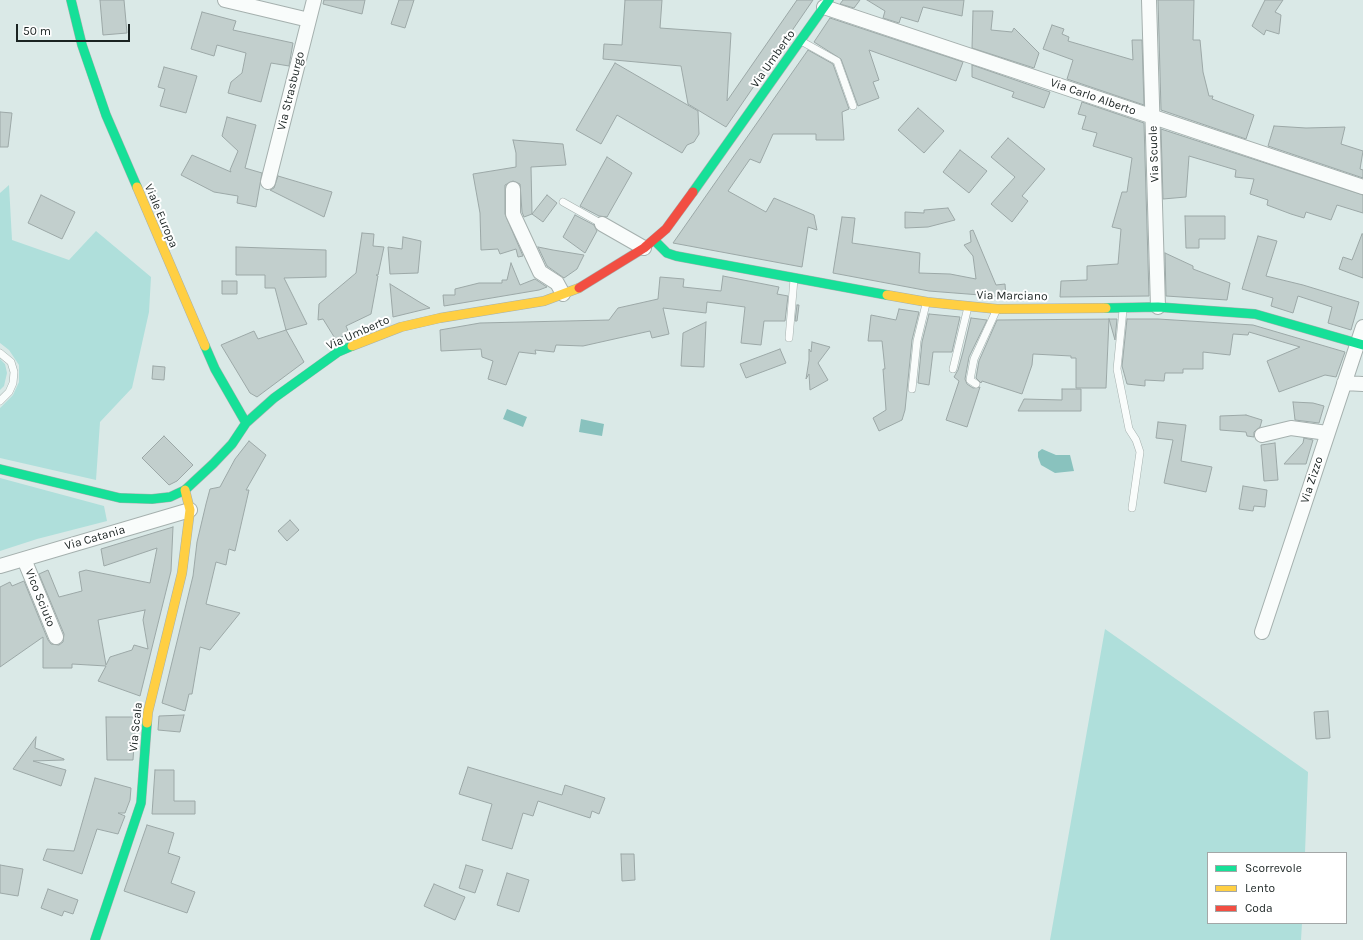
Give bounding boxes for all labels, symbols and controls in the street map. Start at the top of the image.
scale bar [18,16,132,42]
text: 50 m [23,24,51,38]
street label: Via Umberto [748,27,798,91]
street label: Via Strasburgo [274,50,308,132]
street label: Via Carlo Alberto [1048,76,1138,118]
street label: Via Scuole [1146,125,1162,183]
street label: Viale Europa [141,182,181,250]
street label: Via Marciano [976,288,1048,304]
street label: Via Umberto [324,313,392,353]
street label: Via Zizzo [1298,455,1326,505]
street label: Via Catania [63,522,127,554]
street label: Vico Sciuto [22,567,58,629]
street label: Via Scala [126,701,146,753]
legend [1207,852,1347,924]
text: Scorrevole [1245,861,1302,875]
text: Lento [1245,881,1275,895]
text: Coda [1245,901,1273,915]

